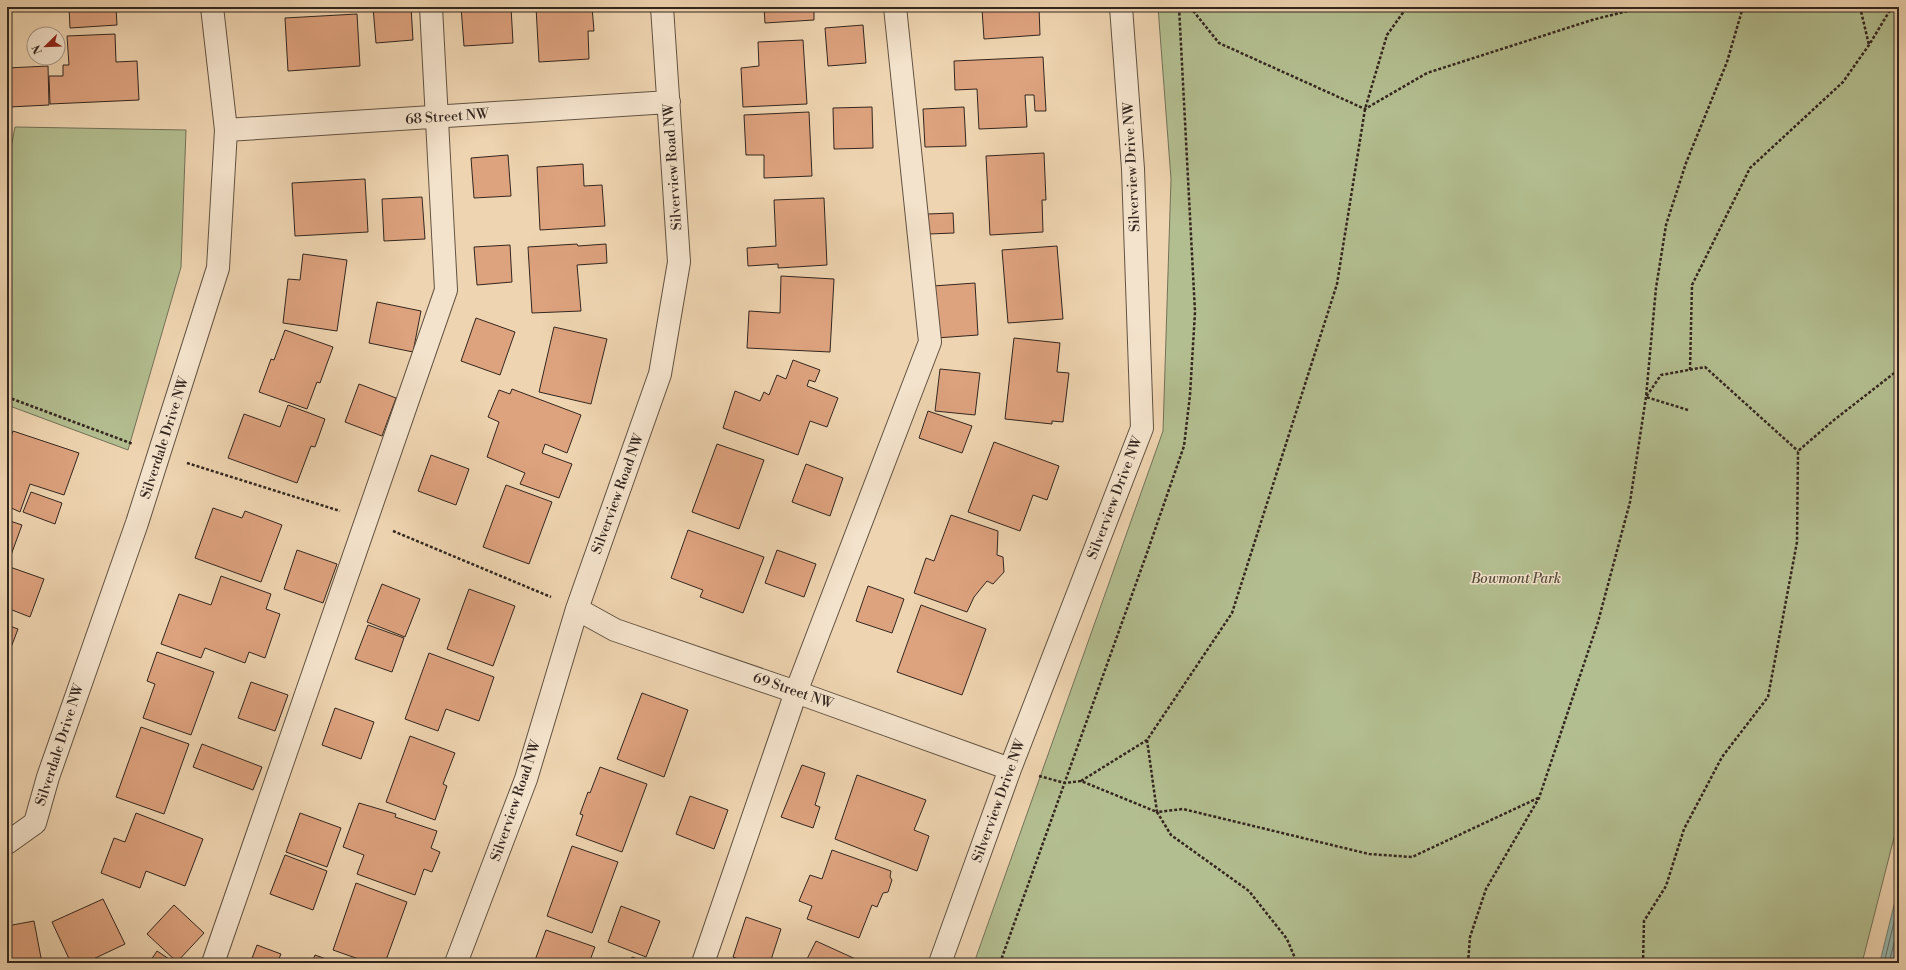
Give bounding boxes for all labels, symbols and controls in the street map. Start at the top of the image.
north arrow [26,26,66,66]
text: N [29,43,46,56]
street label: Silverview Drive NW [1120,100,1144,232]
street label: Silverview Road NW [660,102,686,231]
street label: 68 Street NW [404,105,491,129]
street label: Silverdale Drive NW [137,373,194,501]
street label: Silverview Road NW [588,430,649,557]
street label: Silverview Drive NW [1083,433,1147,562]
park label: Bowmont Park [1470,570,1561,588]
street label: 69 Street NW [750,669,837,714]
street label: Silverdale Drive NW [32,680,89,808]
street label: Silverview Drive NW [968,736,1030,865]
street label: Silverview Road NW [487,737,546,864]

